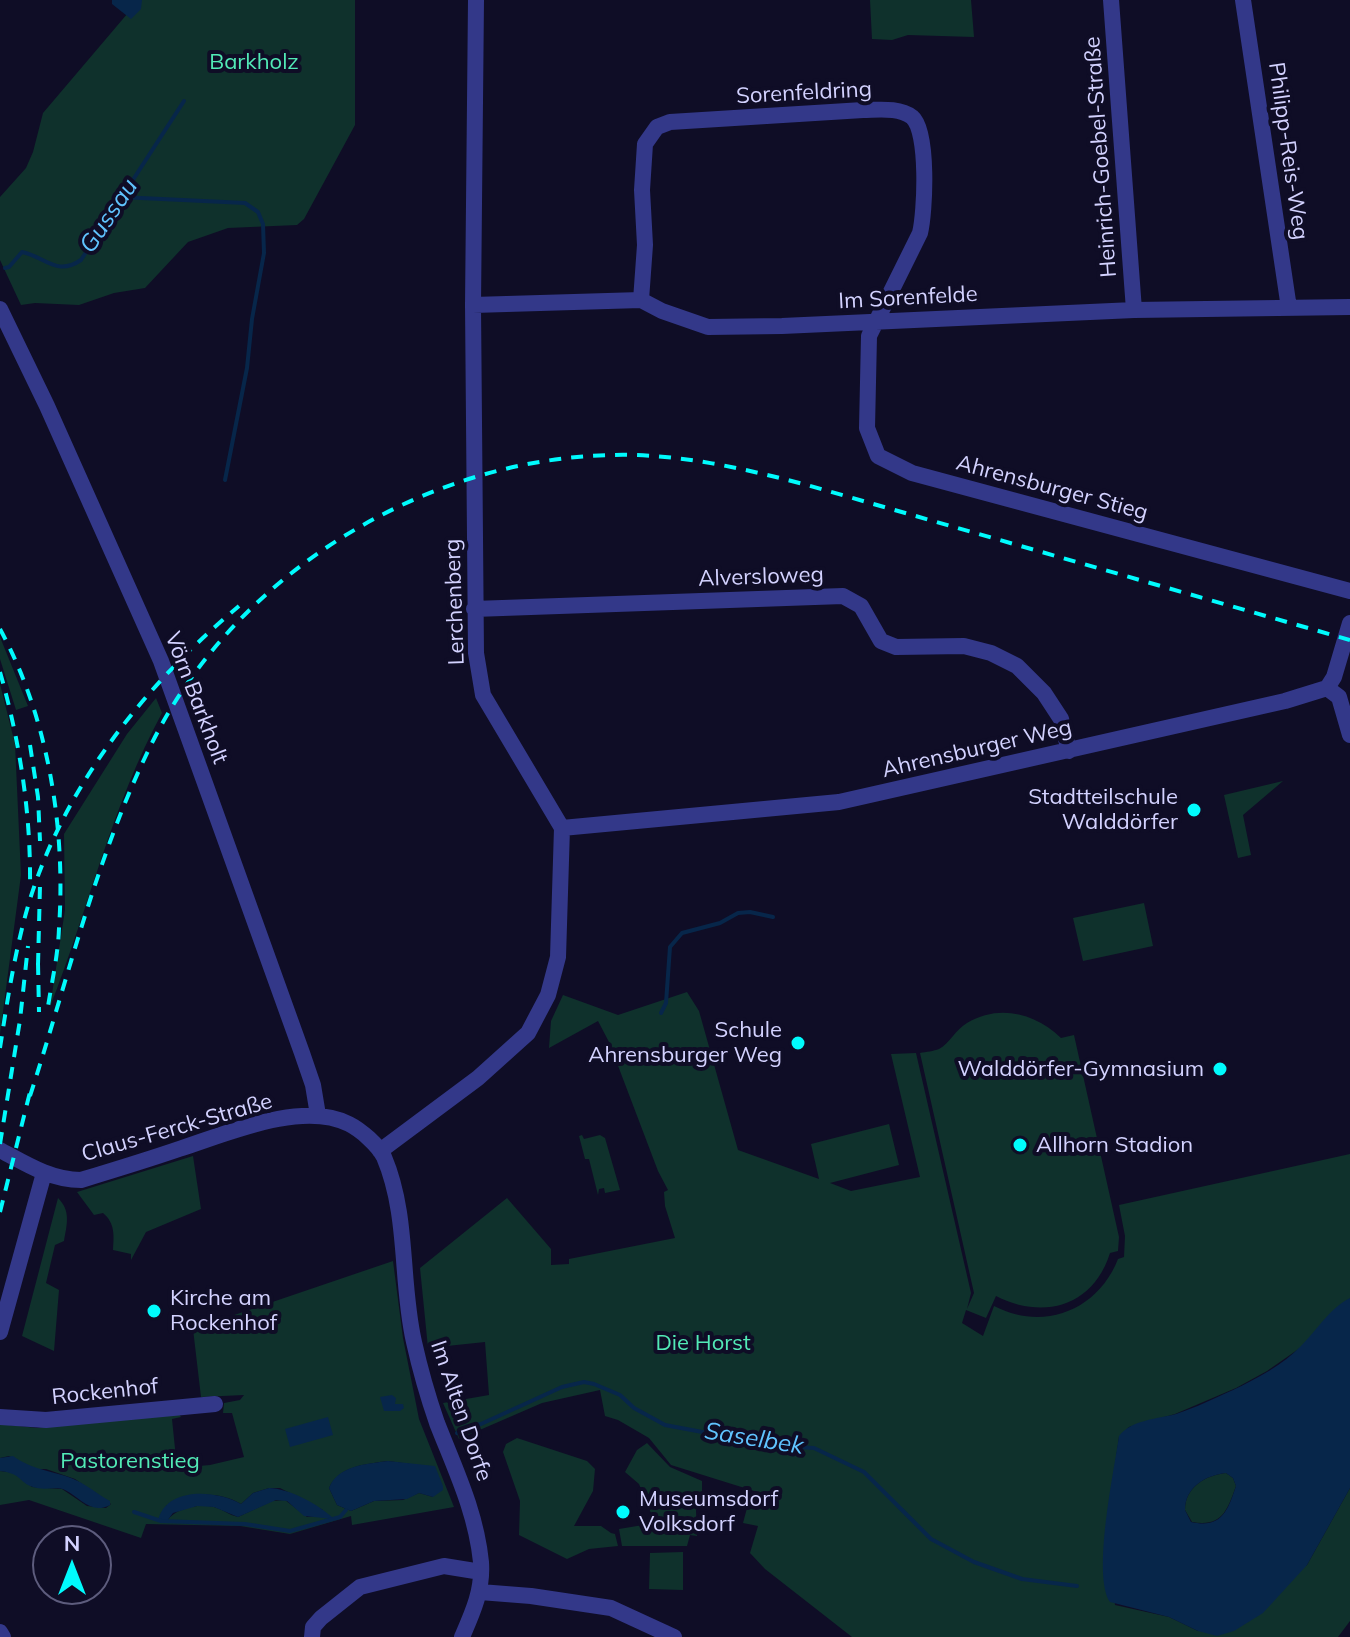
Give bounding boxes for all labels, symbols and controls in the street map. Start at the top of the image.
street label: Heinrich-Goebel-Straße [1079,36,1123,278]
park label: Barkholz [209,49,299,75]
street label: Philipp-Reis-Weg [1262,61,1314,241]
street label: Sorenfeldring [735,76,873,110]
water label: Gussau [74,173,144,259]
street label: Im Sorenfelde [838,281,978,315]
street label: Ahrensburger Stieg [953,450,1151,526]
street label: Lerchenberg [440,538,470,666]
street label: Alversloweg [698,562,824,592]
street label: Vörn Barkholt [159,628,233,768]
street label: Ahrensburger Weg [880,714,1074,784]
place label: Stadtteilschule Walddörfer [1028,784,1178,836]
marker: Stadtteilschule Walddörfer [1185,801,1203,819]
place label: Schule Ahrensburger Weg [588,1017,782,1068]
marker: Schule Ahrensburger Weg [789,1034,807,1052]
place label: Walddörfer-Gymnasium [958,1056,1204,1082]
marker: Walddörfer-Gymnasium [1211,1060,1229,1078]
street label: Claus-Ferck-Straße [79,1088,275,1168]
place label: Allhorn Stadion [1036,1132,1193,1158]
marker: Allhorn Stadion [1011,1136,1029,1154]
place label: Kirche am Rockenhof [170,1285,277,1336]
marker: Kirche am Rockenhof [145,1302,163,1320]
park label: Die Horst [655,1330,751,1356]
street label: Im Alten Dorfe [425,1337,497,1485]
street label: Rockenhof [50,1373,160,1411]
water label: Saselbek [702,1417,806,1461]
park label: Pastorenstieg [60,1448,200,1474]
place label: Museumsdorf Volksdorf [639,1486,778,1538]
marker: Museumsdorf Volksdorf [614,1503,632,1521]
north arrow [32,1525,112,1605]
text: N [64,1529,80,1557]

